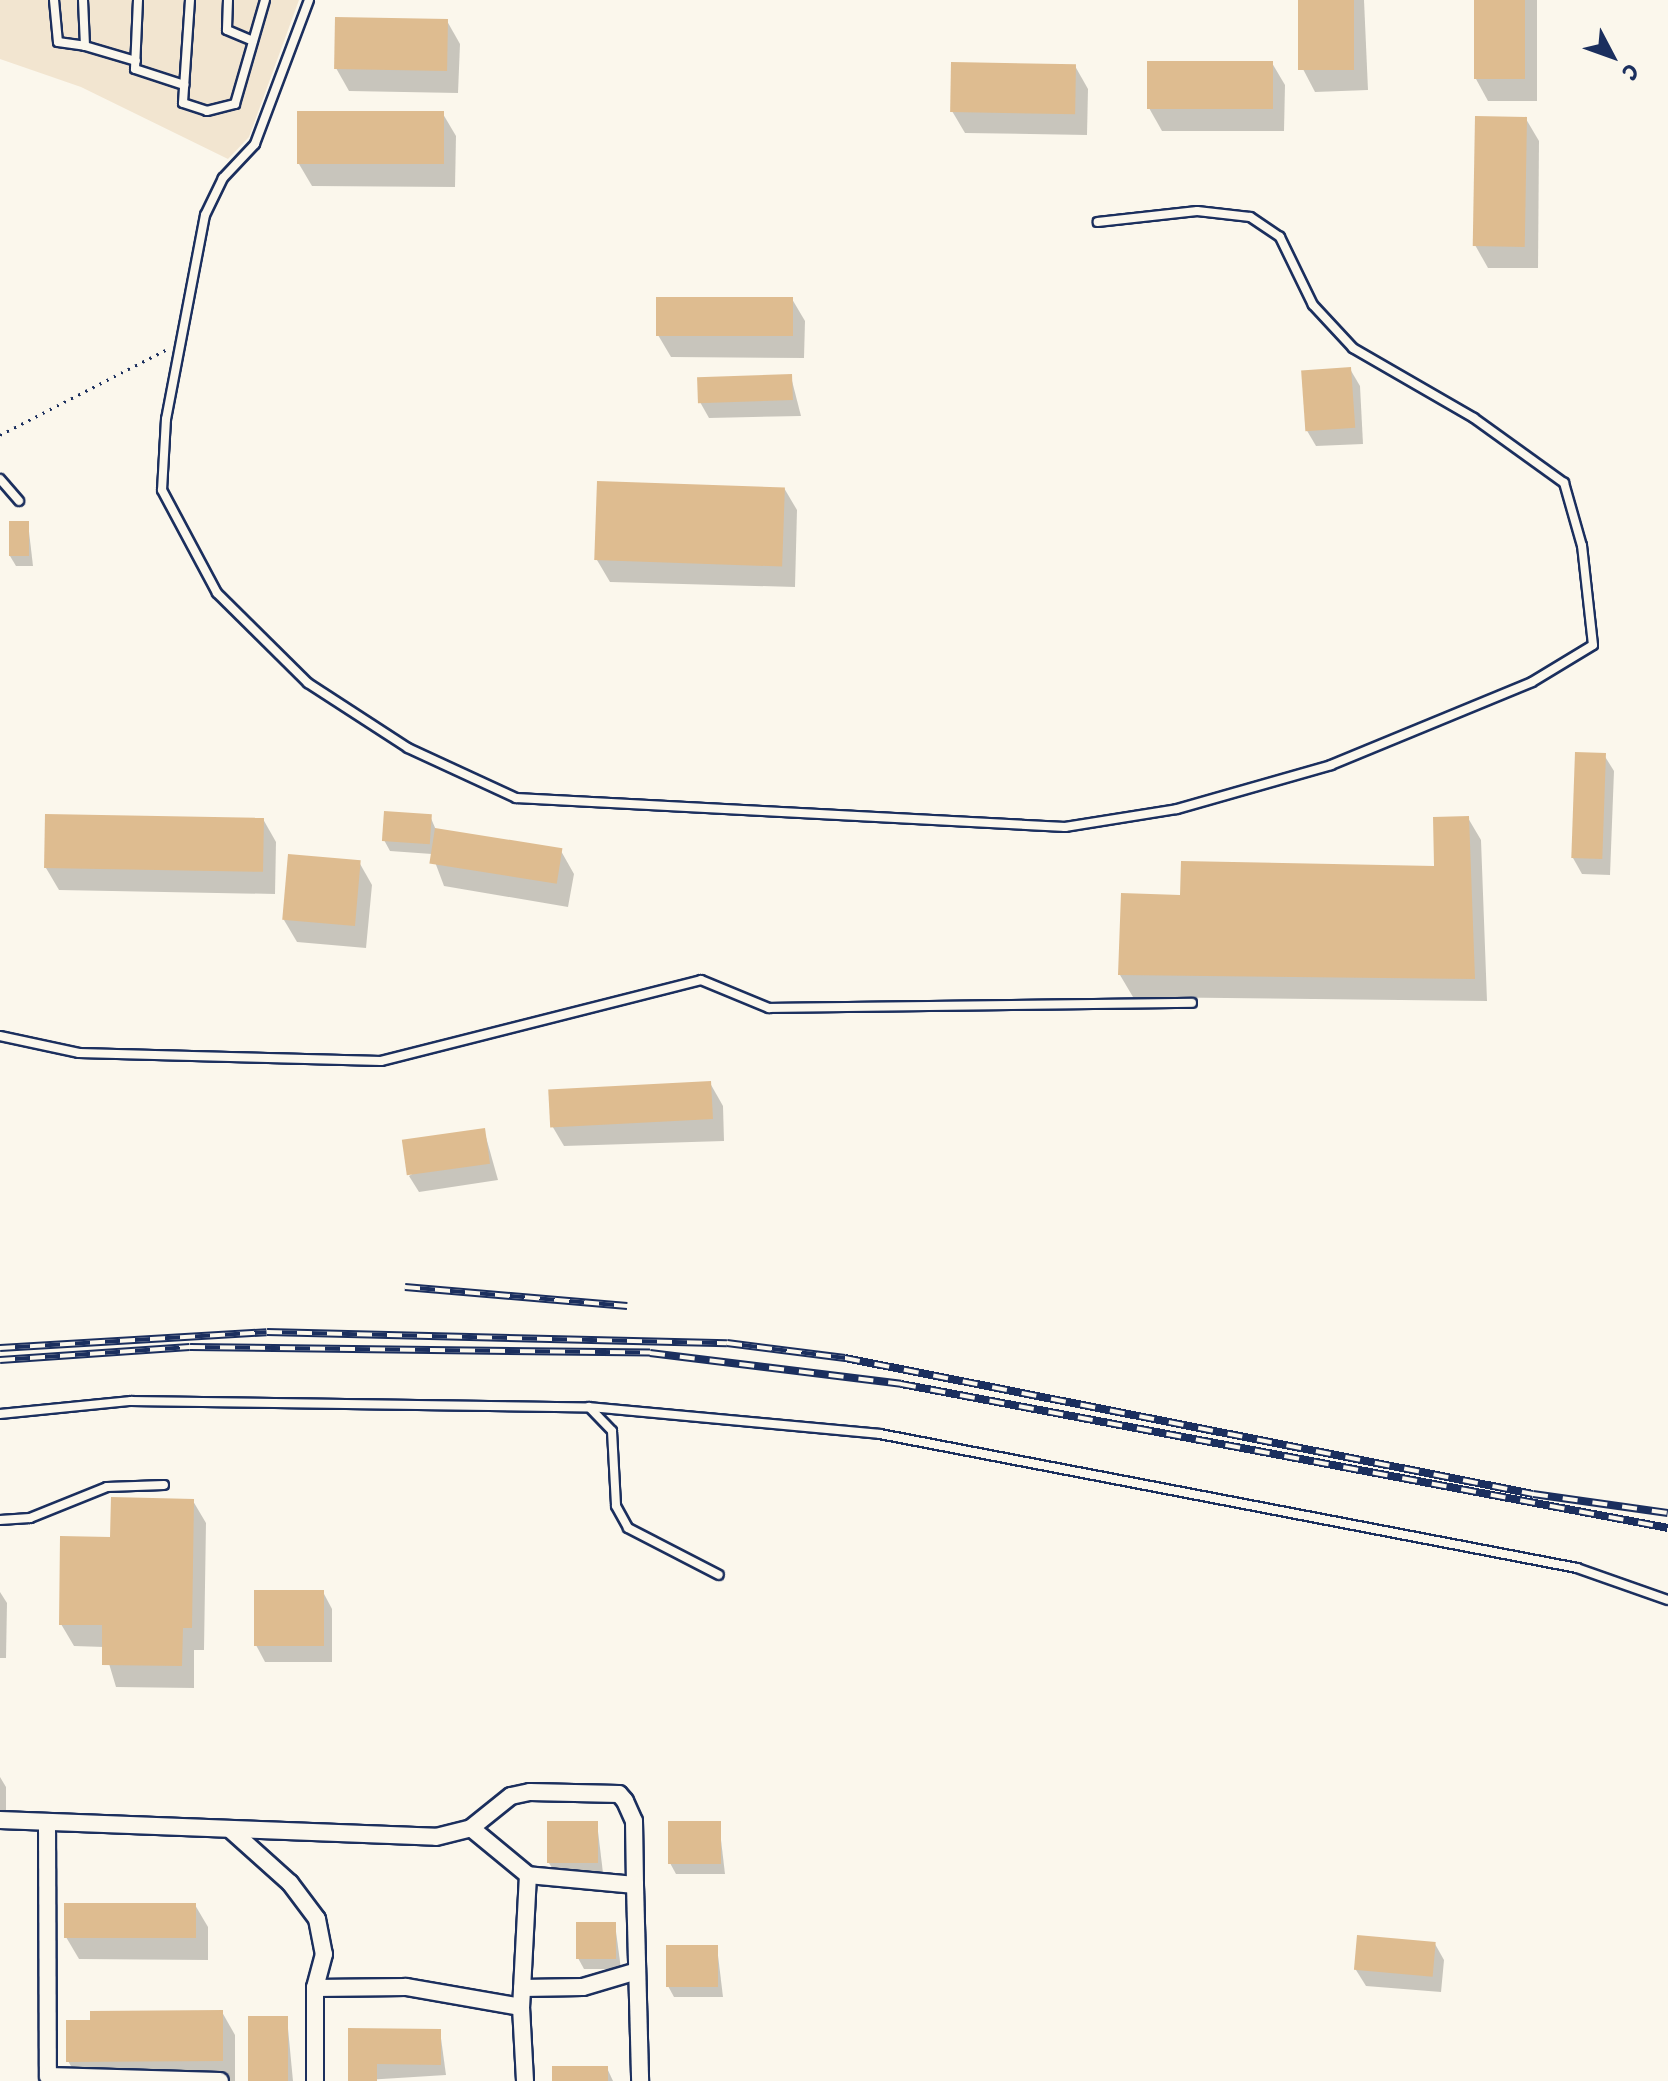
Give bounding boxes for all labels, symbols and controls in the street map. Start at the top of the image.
north arrow [1572,16,1652,96]
text: С [1615,57,1646,87]

